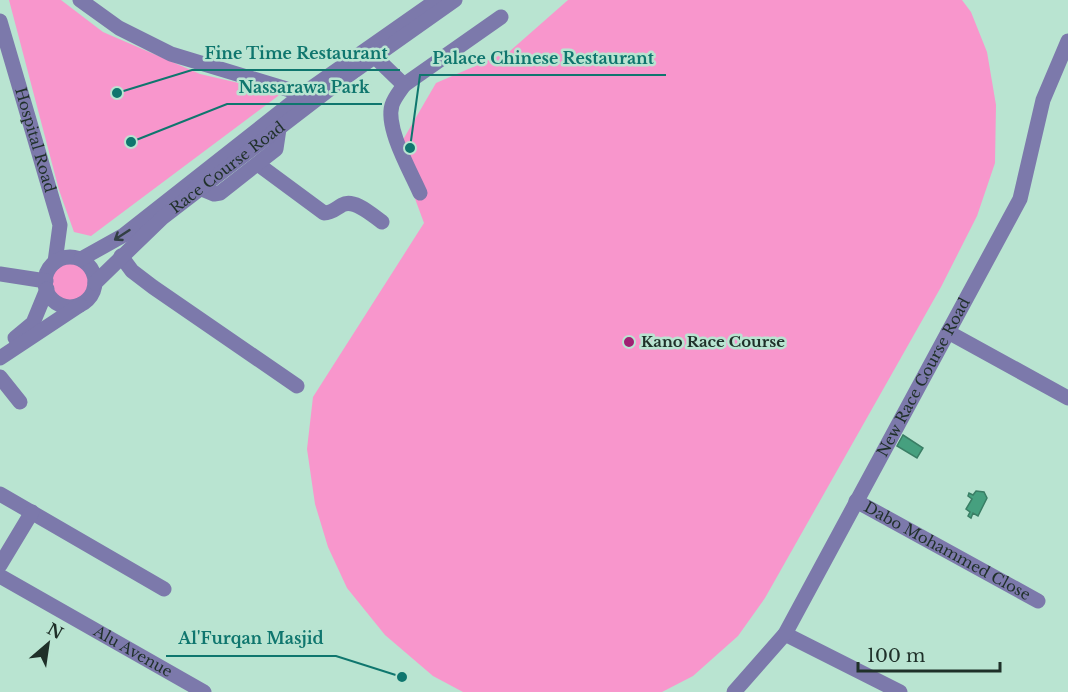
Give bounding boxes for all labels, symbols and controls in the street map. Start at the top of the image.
callout: Fine Time Restaurant [192,36,400,70]
callout: Palace Chinese Restaurant [420,41,666,75]
text: Fine Time Restaurant [204,43,388,63]
text: Palace Chinese Restaurant [432,48,655,68]
callout: Nassarawa Park [227,70,382,104]
text: Nassarawa Park [238,77,370,97]
street label: Hospital Road [11,85,60,195]
street label: Race Course Road [166,117,288,217]
one-way arrow [114,230,131,242]
street label: New Race Course Road [873,294,974,460]
place label: Kano Race Course [641,332,785,351]
marker: Kano Race Course [622,335,636,349]
street label: Dabo Mohammed Close [861,497,1034,604]
north arrow [18,614,78,674]
text: N [44,618,67,643]
street label: Alu Avenue [90,621,176,681]
callout: Al'Furqan Masjid [166,622,336,656]
text: Al'Furqan Masjid [177,628,324,648]
scale bar [858,635,1000,673]
text: 100 m [867,645,925,667]

